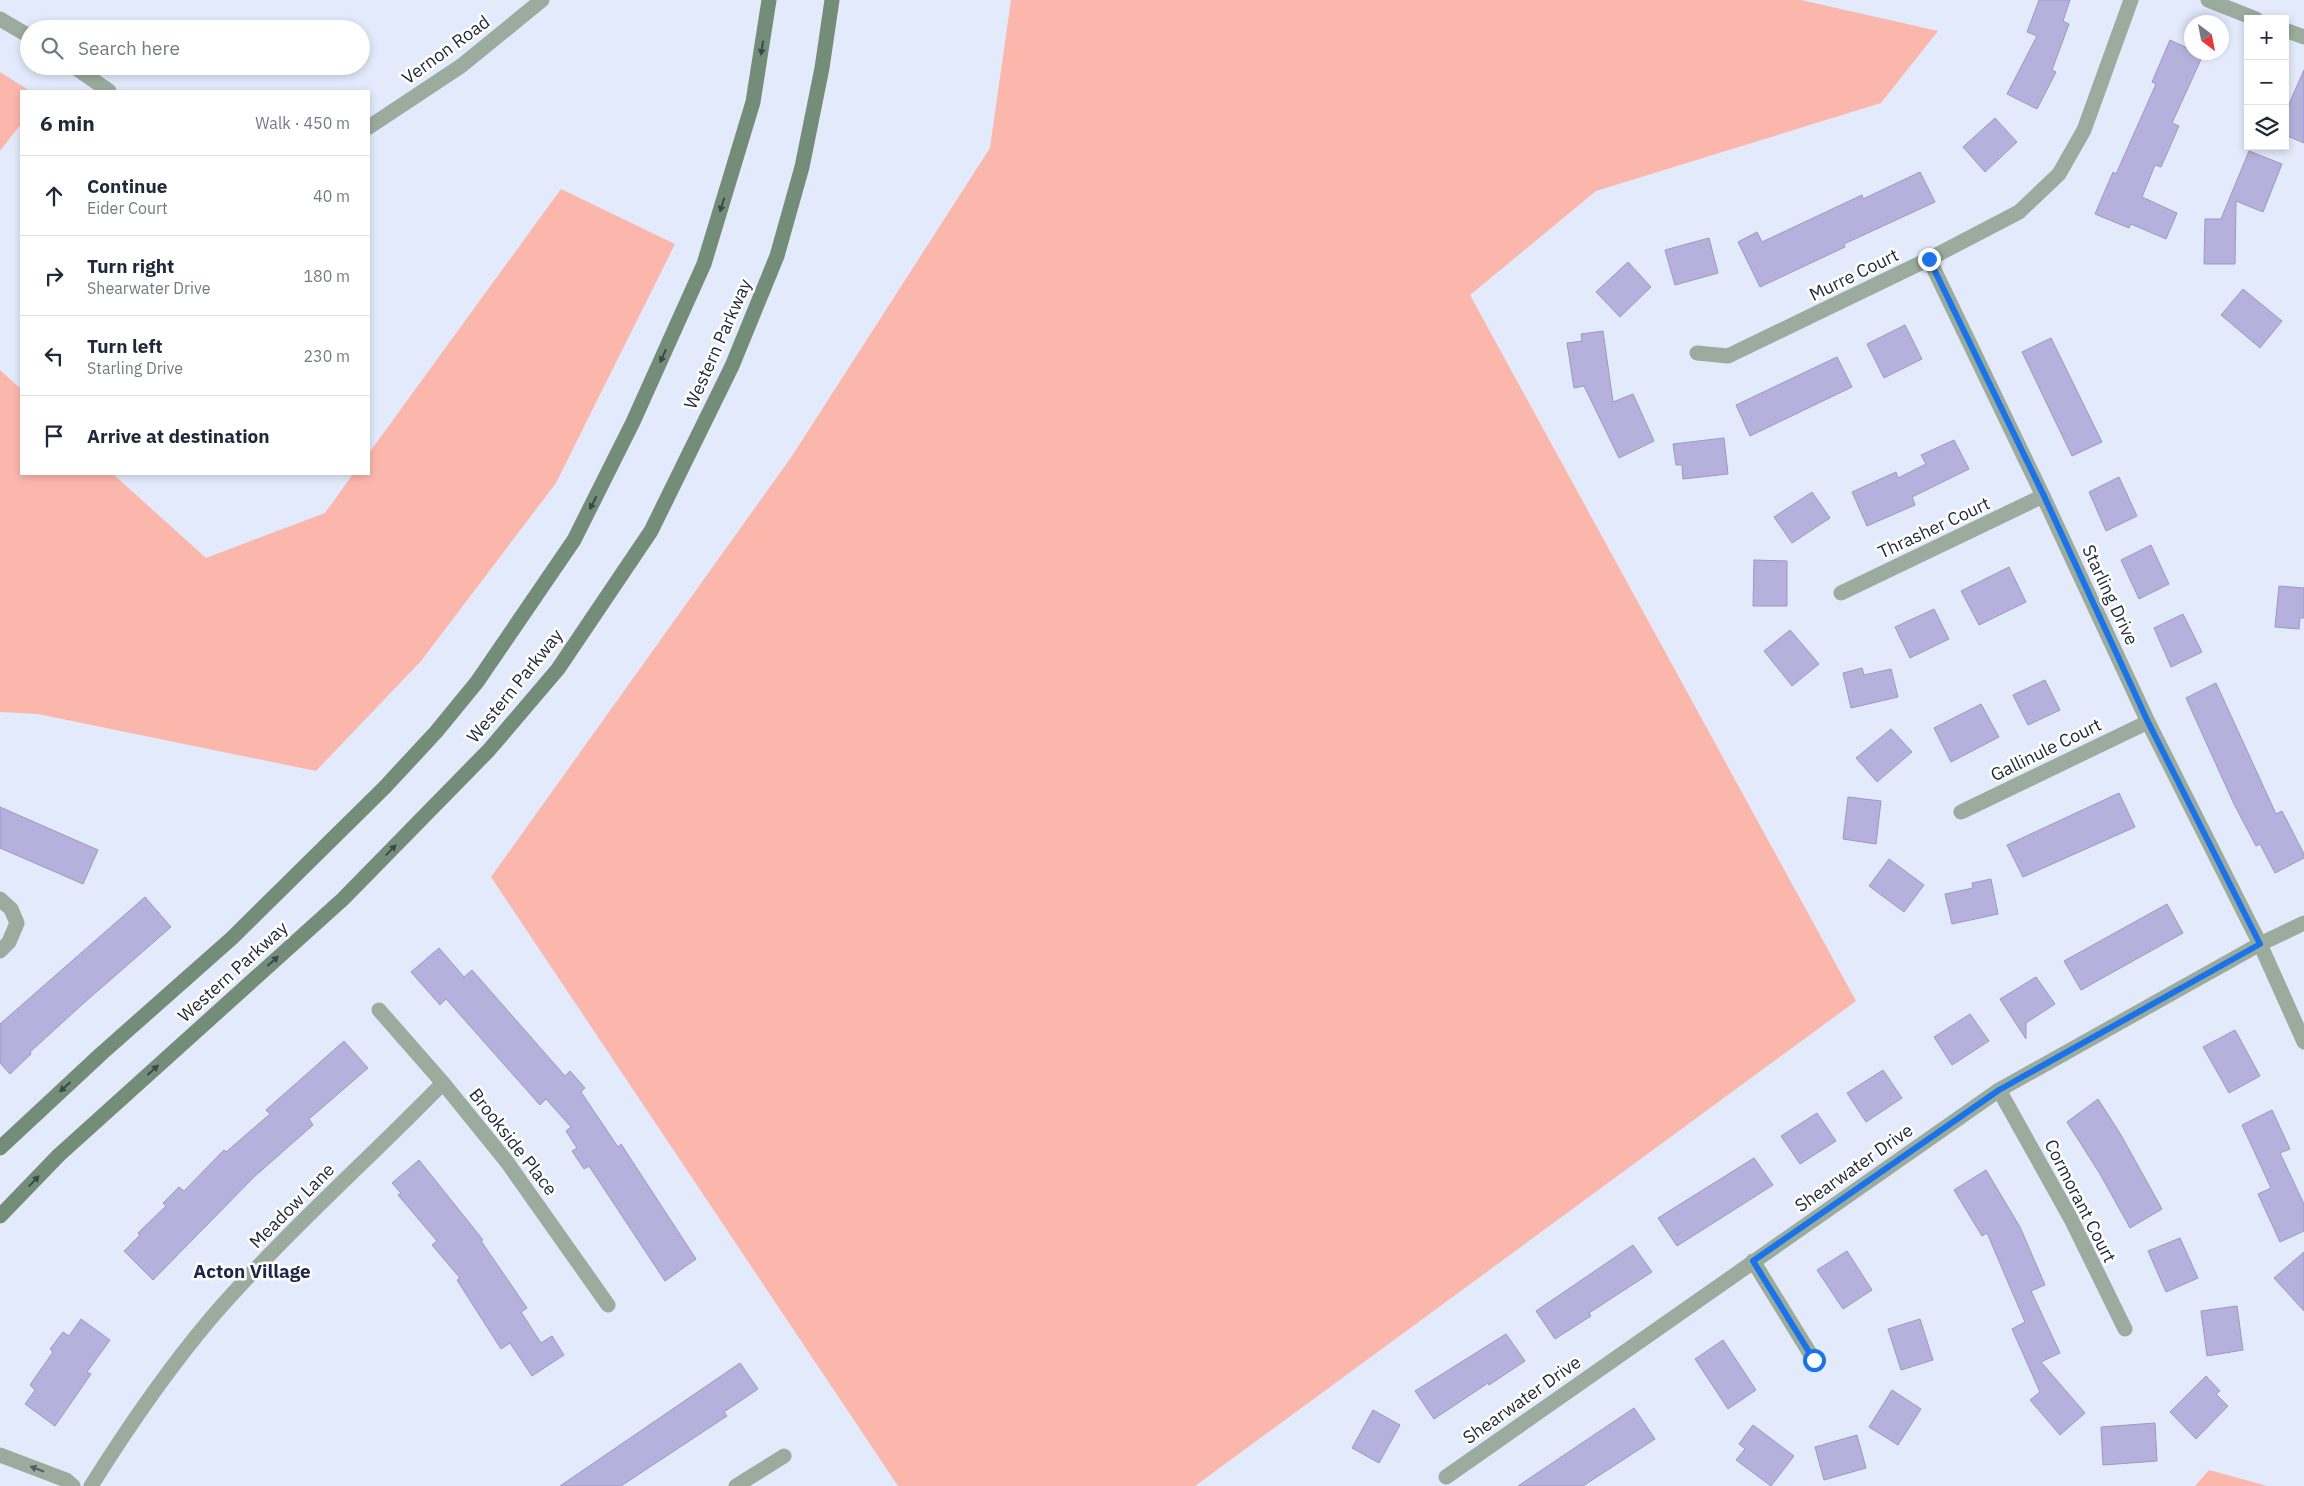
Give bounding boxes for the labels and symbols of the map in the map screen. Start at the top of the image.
street label: Vernon Road [397,10,494,89]
north arrow [2184,15,2229,60]
one-way arrow [757,41,765,57]
one-way arrow [718,198,725,213]
street label: Murre Court [1805,243,1902,306]
route end [1918,248,1941,271]
street label: Western Parkway [679,275,757,412]
one-way arrow [658,349,666,363]
street label: Thrasher Court [1874,492,1993,564]
one-way arrow [589,496,597,510]
street label: Starling Drive [2077,541,2144,649]
street label: Western Parkway [462,624,568,747]
street label: Gallinule Court [1987,713,2105,786]
one-way arrow [385,844,397,856]
street label: Western Parkway [173,916,292,1027]
one-way arrow [267,956,280,967]
one-way arrow [146,1065,159,1076]
one-way arrow [60,1081,72,1093]
street label: Brookside Place [464,1083,562,1200]
street label: Shearwater Drive [1790,1118,1917,1217]
street label: Cormorant Court [2040,1135,2121,1266]
street label: Meadow Lane [244,1158,339,1253]
one-way arrow [28,1175,40,1187]
district label: Acton Village [193,1259,311,1283]
route start [1803,1349,1826,1372]
street label: Shearwater Drive [1458,1350,1585,1449]
one-way arrow [30,1465,45,1472]

